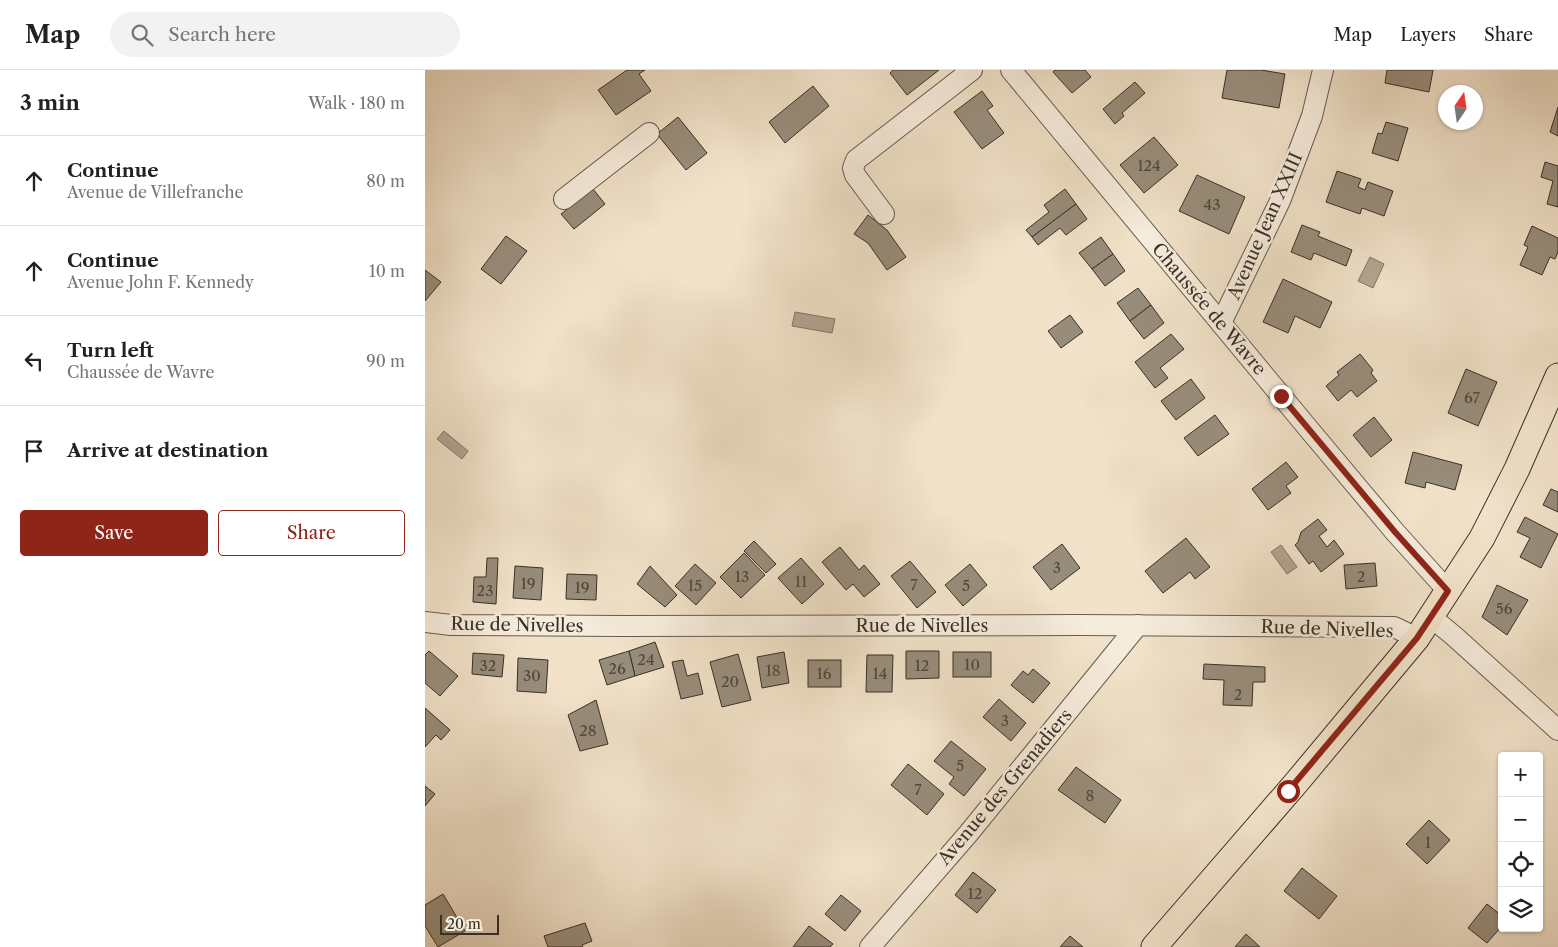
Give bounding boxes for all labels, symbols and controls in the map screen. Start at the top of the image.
search box [110,12,460,57]
text: Map [25,20,80,49]
icon: search [128,21,156,49]
text: Search here [168,23,276,46]
text: Map [1334,24,1372,46]
text: Layers [1400,24,1456,46]
text: Share [1484,24,1533,46]
north arrow [1438,85,1483,130]
text: 3 min [20,90,80,115]
text: Walk · 180 m [308,93,405,113]
street label: Avenue Jean XXIII [1222,149,1307,304]
house number: 124 [1137,156,1161,175]
text: Continue [67,159,159,182]
icon: ahead [20,167,48,195]
text: 80 m [366,171,405,191]
text: Avenue de Villefranche [67,182,244,202]
house number: 43 [1204,195,1220,214]
street label: Chaussée de Wavre [1147,238,1271,380]
text: Continue [67,249,159,272]
icon: ahead [20,257,48,285]
text: 10 m [369,261,405,281]
text: Avenue John F. Kennedy [67,272,254,292]
text: Turn left [67,339,154,362]
icon: left [20,347,48,375]
text: 90 m [366,351,405,371]
text: Chaussée de Wavre [67,362,214,382]
route end [1270,385,1293,408]
house number: 67 [1464,388,1481,407]
icon: arrive [20,437,48,465]
text: Arrive at destination [67,439,268,462]
button: Save [20,510,208,556]
button: Share [218,510,405,556]
house number: 3 [1053,558,1061,577]
house number: 13 [735,567,749,586]
house number: 2 [1357,567,1365,586]
house number: 11 [795,572,808,591]
house number: 19 [520,574,536,593]
house number: 7 [910,575,918,594]
house number: 15 [688,576,702,595]
house number: 5 [962,576,970,595]
house number: 19 [574,578,590,597]
house number: 23 [477,581,493,600]
house number: 56 [1496,599,1513,618]
street label: Rue de Nivelles [450,613,584,637]
street label: Rue de Nivelles [856,615,988,637]
street label: Rue de Nivelles [1260,616,1394,642]
house number: 24 [637,650,655,669]
house number: 10 [964,655,980,674]
house number: 32 [480,656,496,675]
house number: 12 [915,656,929,675]
house number: 26 [608,659,626,678]
house number: 18 [765,661,781,680]
house number: 16 [816,664,832,683]
house number: 14 [873,664,887,683]
house number: 30 [523,666,541,685]
house number: 20 [721,672,739,691]
house number: 2 [1234,685,1242,704]
street label: Avenue des Grenadiers [933,704,1077,870]
house number: 3 [1001,711,1009,730]
house number: 28 [579,721,597,740]
map controls [1498,752,1543,932]
button: + [1498,752,1543,797]
house number: 5 [956,756,964,775]
house number: 7 [914,780,922,799]
route start [1277,780,1300,803]
house number: 8 [1086,786,1095,805]
button: − [1498,797,1543,842]
house number: 1 [1425,833,1432,852]
button: locate [1498,842,1543,887]
house number: 12 [968,884,982,903]
button: layers [1498,887,1543,932]
scale bar [440,912,499,935]
text: 20 m [447,915,481,933]

